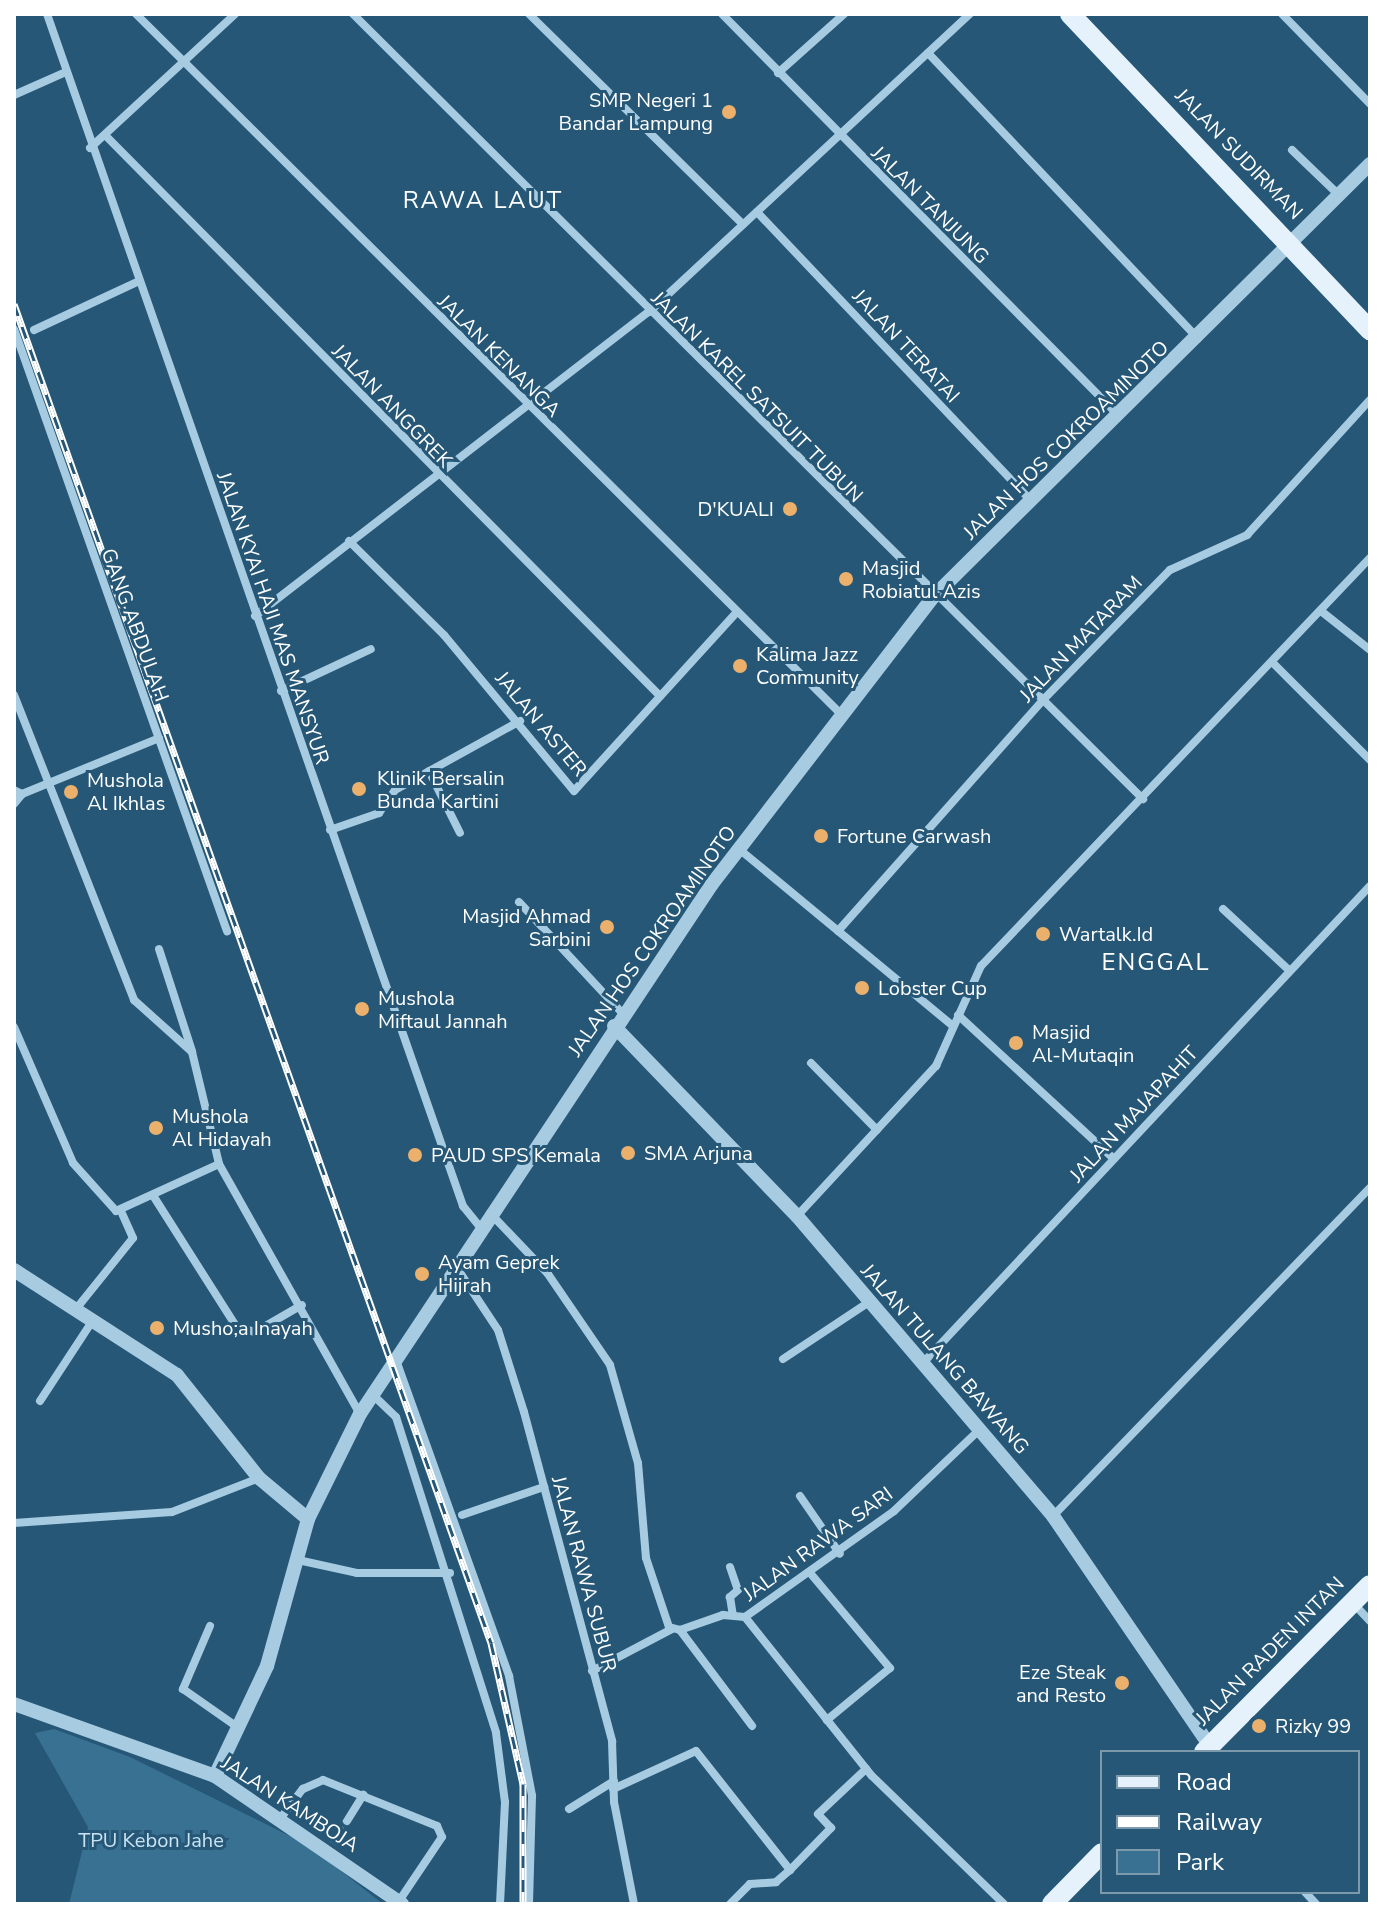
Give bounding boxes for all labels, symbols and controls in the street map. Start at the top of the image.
street label: JALAN SUDIRMAN [1170,84,1308,224]
place label: SMP Negeri 1 Bandar Lampung [558,88,713,135]
marker: SMP Negeri 1 Bandar Lampung [720,103,738,121]
street label: JALAN TANJUNG [866,141,994,269]
district label: RAWA LAUT [403,187,563,215]
street label: JALAN TERATAI [847,284,965,408]
street label: JALAN KAREL SATSUIT TUBUN [646,286,868,508]
street label: JALAN KENANGA [433,290,565,422]
street label: JALAN HOS COKROAMINOTO [958,336,1174,544]
street label: JALAN ANGGREK [327,339,457,473]
street label: JALAN KYAI HAJI MAS MANSYUR [212,469,334,767]
place label: D'KUALI [697,497,774,521]
marker: D'KUALI [781,500,799,518]
street label: GANG ABDULAH [96,545,174,705]
place label: Masjid Robiatul Azis [862,556,981,603]
marker: Masjid Robiatul Azis [837,570,855,588]
street label: JALAN MATARAM [1015,571,1147,707]
place label: Kalima Jazz Community [756,642,859,689]
marker: Kalima Jazz Community [731,657,749,675]
street label: JALAN ASTER [490,667,592,781]
place label: Klinik Bersalin Bunda Kartini [377,766,505,813]
place label: Mushola Al Ikhlas [87,768,165,815]
marker: Klinik Bersalin Bunda Kartini [348,778,370,800]
marker: Mushola Al Ikhlas [62,783,80,801]
street label: JALAN HOS COKROAMINOTO [563,821,741,1061]
place label: Fortune Carwash [837,824,991,848]
marker: Fortune Carwash [812,827,830,845]
place label: Masjid Ahmad Sarbini [462,904,591,951]
marker: Masjid Ahmad Sarbini [598,918,616,936]
place label: Wartalk.Id [1059,922,1153,946]
marker: Wartalk.Id [1034,925,1052,943]
district label: ENGGAL [1101,949,1211,977]
place label: Lobster Cup [878,976,987,1000]
marker: Lobster Cup [853,979,871,997]
place label: Mushola Miftaul Jannah [378,986,508,1033]
marker: Mushola Miftaul Jannah [353,1000,371,1018]
place label: Masjid Al-Mutaqin [1032,1020,1134,1067]
marker: Masjid Al-Mutaqin [1007,1034,1025,1052]
street label: JALAN MAJAPAHIT [1065,1041,1203,1187]
place label: Mushola Al Hidayah [172,1104,272,1151]
marker: Mushola Al Hidayah [147,1119,165,1137]
place label: SMA Arjuna [644,1141,753,1165]
place label: PAUD SPS Kemala [431,1143,601,1167]
marker: SMA Arjuna [619,1144,637,1162]
marker: PAUD SPS Kemala [406,1146,424,1164]
place label: Ayam Geprek Hijrah [438,1250,559,1297]
street label: JALAN TULANG BAWANG [856,1259,1034,1459]
marker: Ayam Geprek Hijrah [413,1265,431,1283]
place label: Musho;a Inayah [173,1316,313,1340]
marker: Musho;a Inayah [148,1319,166,1337]
street label: JALAN RAWA SUBUR [546,1474,622,1674]
street label: JALAN RAWA SARI [739,1482,897,1606]
street label: JALAN RADEN INTAN [1191,1572,1349,1730]
place label: Eze Steak and Resto [1016,1660,1106,1707]
marker: Eze Steak and Resto [1113,1674,1131,1692]
place label: Rizky 99 [1275,1714,1351,1738]
marker: Rizky 99 [1250,1717,1268,1735]
legend [1100,1750,1360,1894]
street label: JALAN KAMBOJA [217,1751,363,1857]
text: Road [1176,1766,1232,1798]
text: Railway [1176,1806,1262,1838]
park label: TPU Kebon Jahe [78,1828,224,1852]
text: Park [1176,1846,1224,1878]

